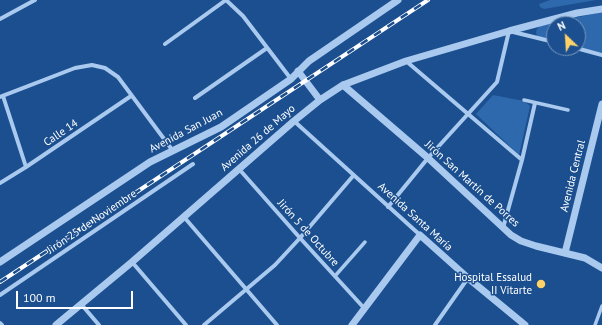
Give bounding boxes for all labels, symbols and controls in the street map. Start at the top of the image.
north arrow [546,16,586,56]
text: N [555,18,568,34]
street label: Avenida 26 de Mayo [218,102,298,174]
street label: Avenida San Juan [147,106,225,156]
street label: Calle 14 [41,117,81,149]
street label: Jirón San Martín de Porres [422,138,522,230]
street label: Avenida Central [558,139,588,213]
street label: Avenida Santa María [375,180,455,254]
street label: Jirón 25 de Noviembre [45,187,139,257]
street label: Jirón 5 de Octubre [274,197,342,269]
place label: Hospital Essalud II Vitarte [454,271,532,297]
marker: Hospital Essalud II Vitarte [535,278,547,290]
scale bar [18,283,135,309]
text: 100 m [23,290,56,305]

